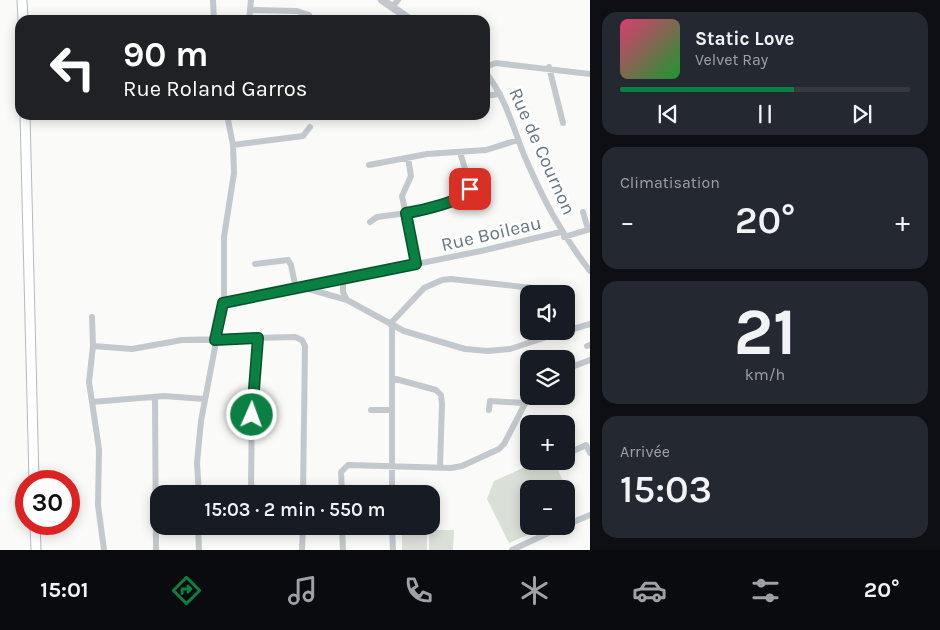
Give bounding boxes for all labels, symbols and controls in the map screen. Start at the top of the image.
text: Static Love [695,28,794,50]
text: 90 m [123,34,209,75]
icon: left [40,35,105,100]
text: Velvet Ray [695,50,768,69]
text: Rue Roland Garros [123,76,307,102]
street label: Rue de Cournon [504,85,580,218]
icon: previous [654,100,682,128]
icon: pause [751,100,779,128]
icon: next [848,100,876,128]
pin [449,168,491,210]
text: Climatisation [620,173,720,192]
icon: arrive [456,175,484,203]
text: 20° [735,198,795,243]
text: − [620,205,635,238]
text: + [895,205,910,238]
street label: Rue Boileau [439,212,544,256]
map controls [520,285,575,535]
button: sound [520,285,575,340]
text: 21 [734,294,796,370]
button: layers [520,350,575,405]
text: km/h [745,365,785,384]
position arrow [225,388,277,440]
button: + [520,415,575,470]
text: Arrivée [620,442,670,461]
text: 15:03 [620,467,712,512]
speed limit sign: 30 [15,470,80,535]
button: − [520,480,575,535]
text: 15:03 · 2 min · 550 m [205,499,386,521]
icon: directions [169,573,204,608]
icon: music [285,573,320,608]
icon: phone [401,573,436,608]
icon: climate [517,573,552,608]
icon: car [632,573,667,608]
icon: filters [748,573,783,608]
text: 15:01 [40,577,89,603]
text: 20° [864,577,900,603]

